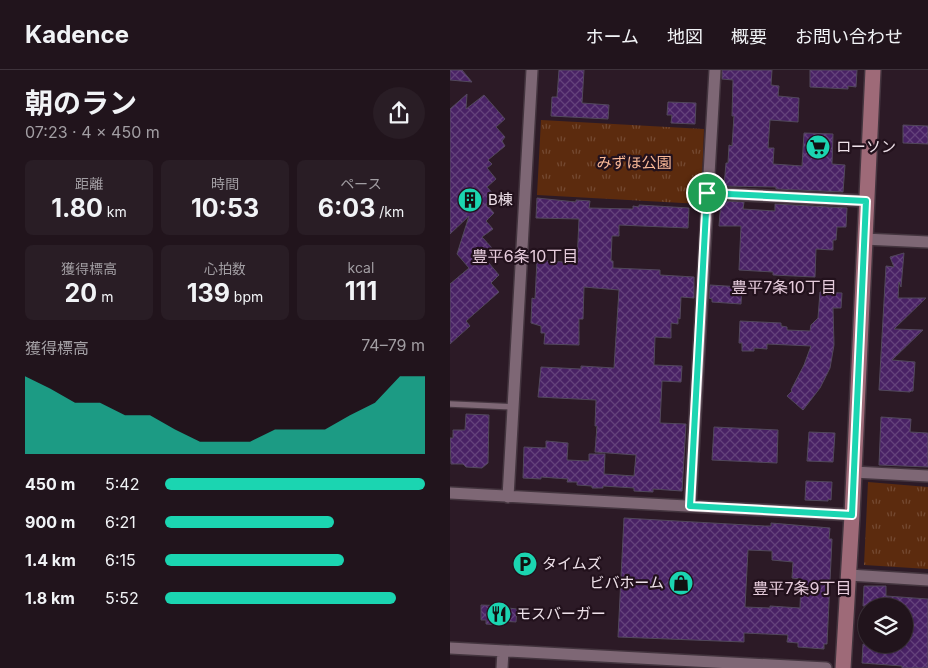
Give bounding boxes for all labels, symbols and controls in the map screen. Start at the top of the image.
text: Kadence [25,20,129,49]
text: ホーム [586,26,639,47]
text: 地図 [667,26,703,47]
text: 概要 [731,26,767,47]
text: お問い合わせ [795,26,903,47]
text: 朝のラン [25,86,137,120]
button: share [373,87,425,139]
text: 07:23 · 4 × 450 m [25,122,160,142]
supermarket icon: ローソン [805,134,831,160]
place label: ローソン [836,137,896,156]
park label: みずほ公園 [596,153,672,172]
pin [686,172,728,214]
text: 距離 [75,175,103,192]
text: 時間 [211,175,239,192]
text: ペース [340,175,382,192]
icon: arrive [693,179,721,207]
building icon: B棟 [457,187,483,213]
place label: B棟 [488,190,513,209]
text: 1.80 [51,193,103,223]
text: 10:53 [191,193,259,223]
text: 6:03 [318,193,375,223]
text: km [103,203,127,220]
text: /km [375,203,404,220]
district label: 豊平6条10丁目 [472,246,578,266]
text: kcal [348,259,374,276]
text: 獲得標高 [61,260,117,277]
text: 心拍数 [204,260,246,277]
text: 111 [345,276,377,306]
district label: 豊平7条10丁目 [731,277,837,297]
text: 20 [65,278,97,308]
text: 139 [187,278,230,308]
text: m [97,288,113,305]
text: bpm [230,288,263,305]
text: 74–79 m [361,335,425,355]
text: 獲得標高 [25,338,89,358]
text: 450 m [25,474,75,494]
text: 5:42 [105,474,139,494]
text: 900 m [25,512,75,532]
text: 6:21 [105,512,136,532]
text: 1.4 km [25,550,76,570]
text: 6:15 [105,550,136,570]
parking icon: タイムズ [512,551,538,577]
place label: タイムズ [542,554,602,573]
shop icon: ビバホーム [668,570,694,596]
place label: ビバホーム [589,573,664,592]
district label: 豊平7条9丁目 [753,578,851,598]
text: 1.8 km [25,588,75,608]
text: 5:52 [105,588,139,608]
map controls [858,598,913,653]
button: layers [858,598,913,653]
restaurant icon: モスバーガー [486,601,512,627]
place label: モスバーガー [516,604,606,623]

